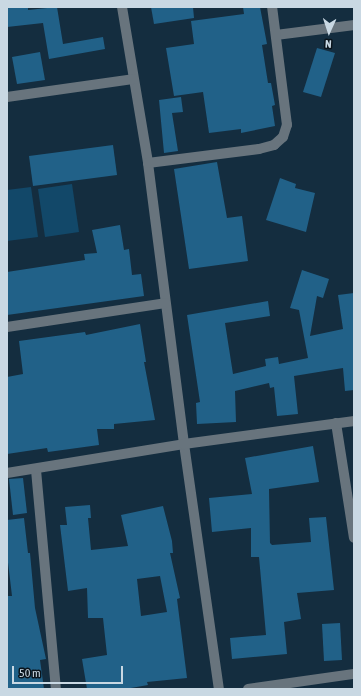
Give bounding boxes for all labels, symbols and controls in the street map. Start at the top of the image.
north arrow [309,12,349,52]
text: N [325,38,332,50]
scale bar [14,658,125,684]
text: 50 m [19,666,41,680]

